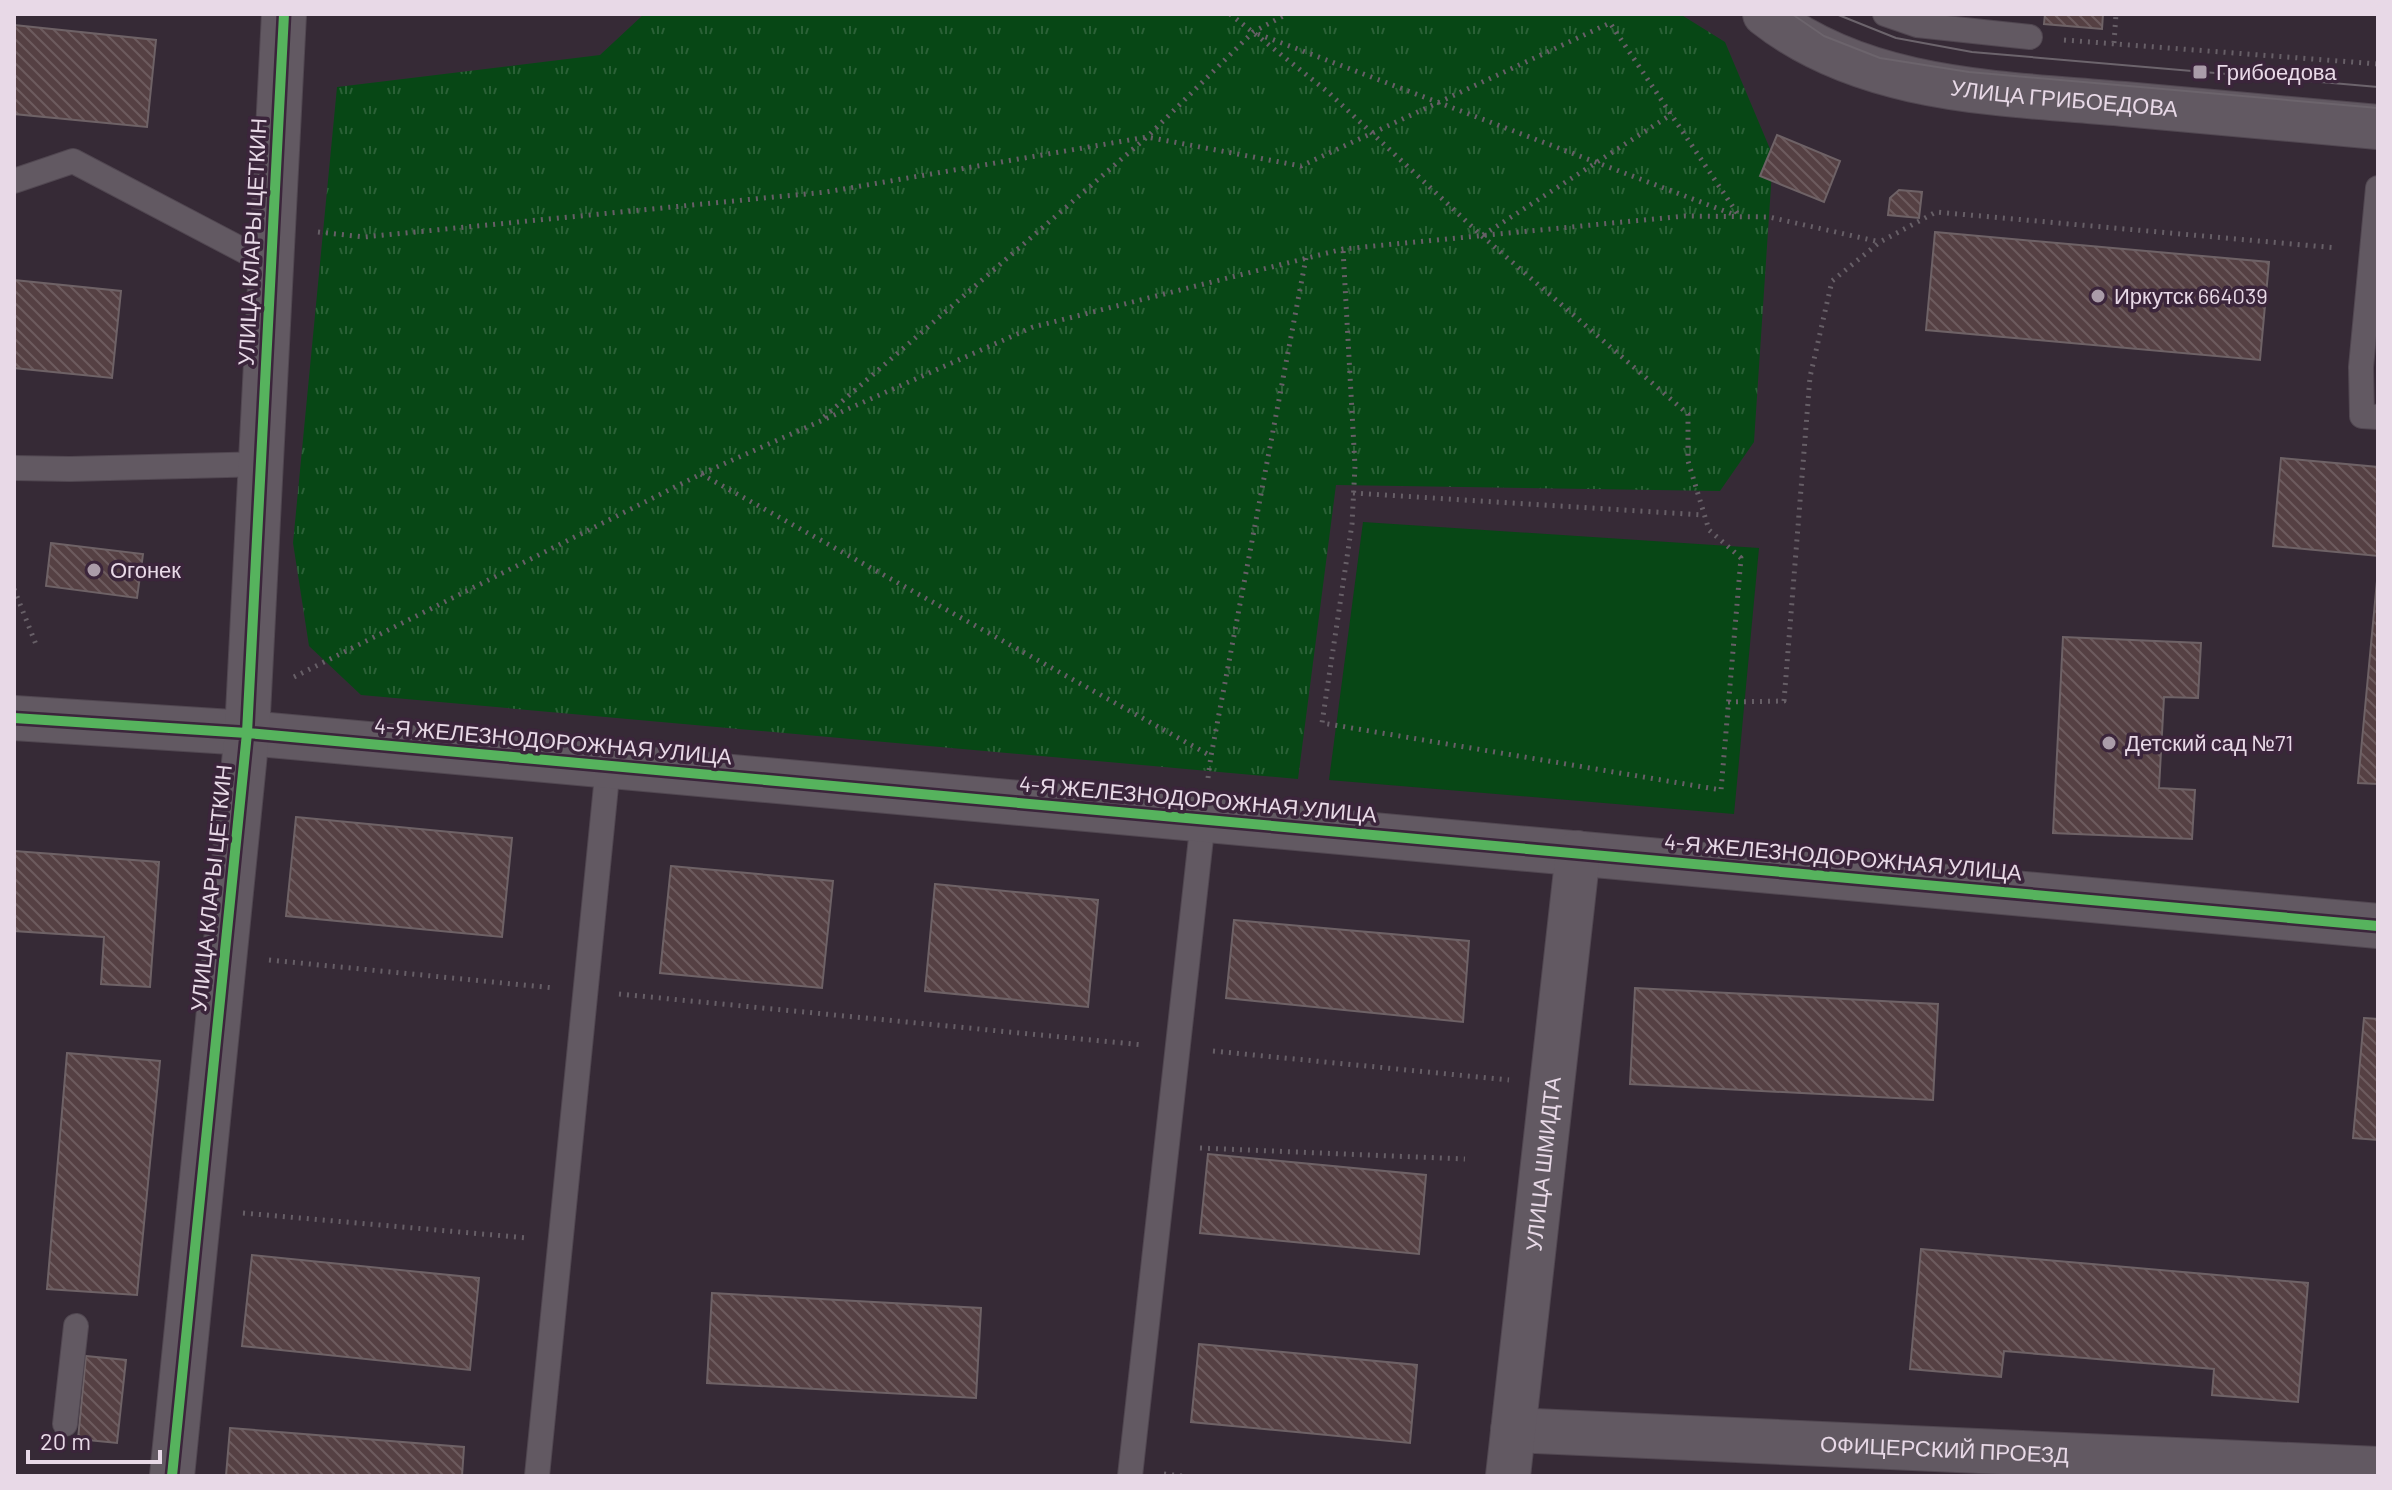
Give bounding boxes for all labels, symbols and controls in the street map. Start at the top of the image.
place label: Грибоедова [2216,58,2337,85]
marker: Грибоедова [2191,63,2209,81]
street label: УЛИЦА ГРИБОЕДОВА [1949,73,2180,121]
street label: УЛИЦА КЛАРЫ ЦЕТКИН [232,117,271,367]
place label: Иркутск 664039 [2114,282,2268,309]
marker: Иркутск 664039 [2089,287,2107,305]
place label: Огонек [110,556,181,582]
marker: Огонек [85,561,103,579]
street label: 4-Я ЖЕЛЕЗНОДОРОЖНАЯ УЛИЦА [373,711,733,770]
place label: Детский сад №71 [2125,729,2293,756]
marker: Детский сад №71 [2100,734,2118,752]
street label: УЛИЦА КЛАРЫ ЦЕТКИН [184,763,237,1013]
street label: 4-Я ЖЕЛЕЗНОДОРОЖНАЯ УЛИЦА [1018,769,1378,828]
street label: 4-Я ЖЕЛЕЗНОДОРОЖНАЯ УЛИЦА [1663,827,2023,886]
street label: УЛИЦА ШМИДТА [1519,1075,1565,1253]
scale bar [28,1414,160,1464]
text: 20 m [40,1426,91,1455]
street label: ОФИЦЕРСКИЙ ПРОЕЗД [1819,1430,2070,1468]

